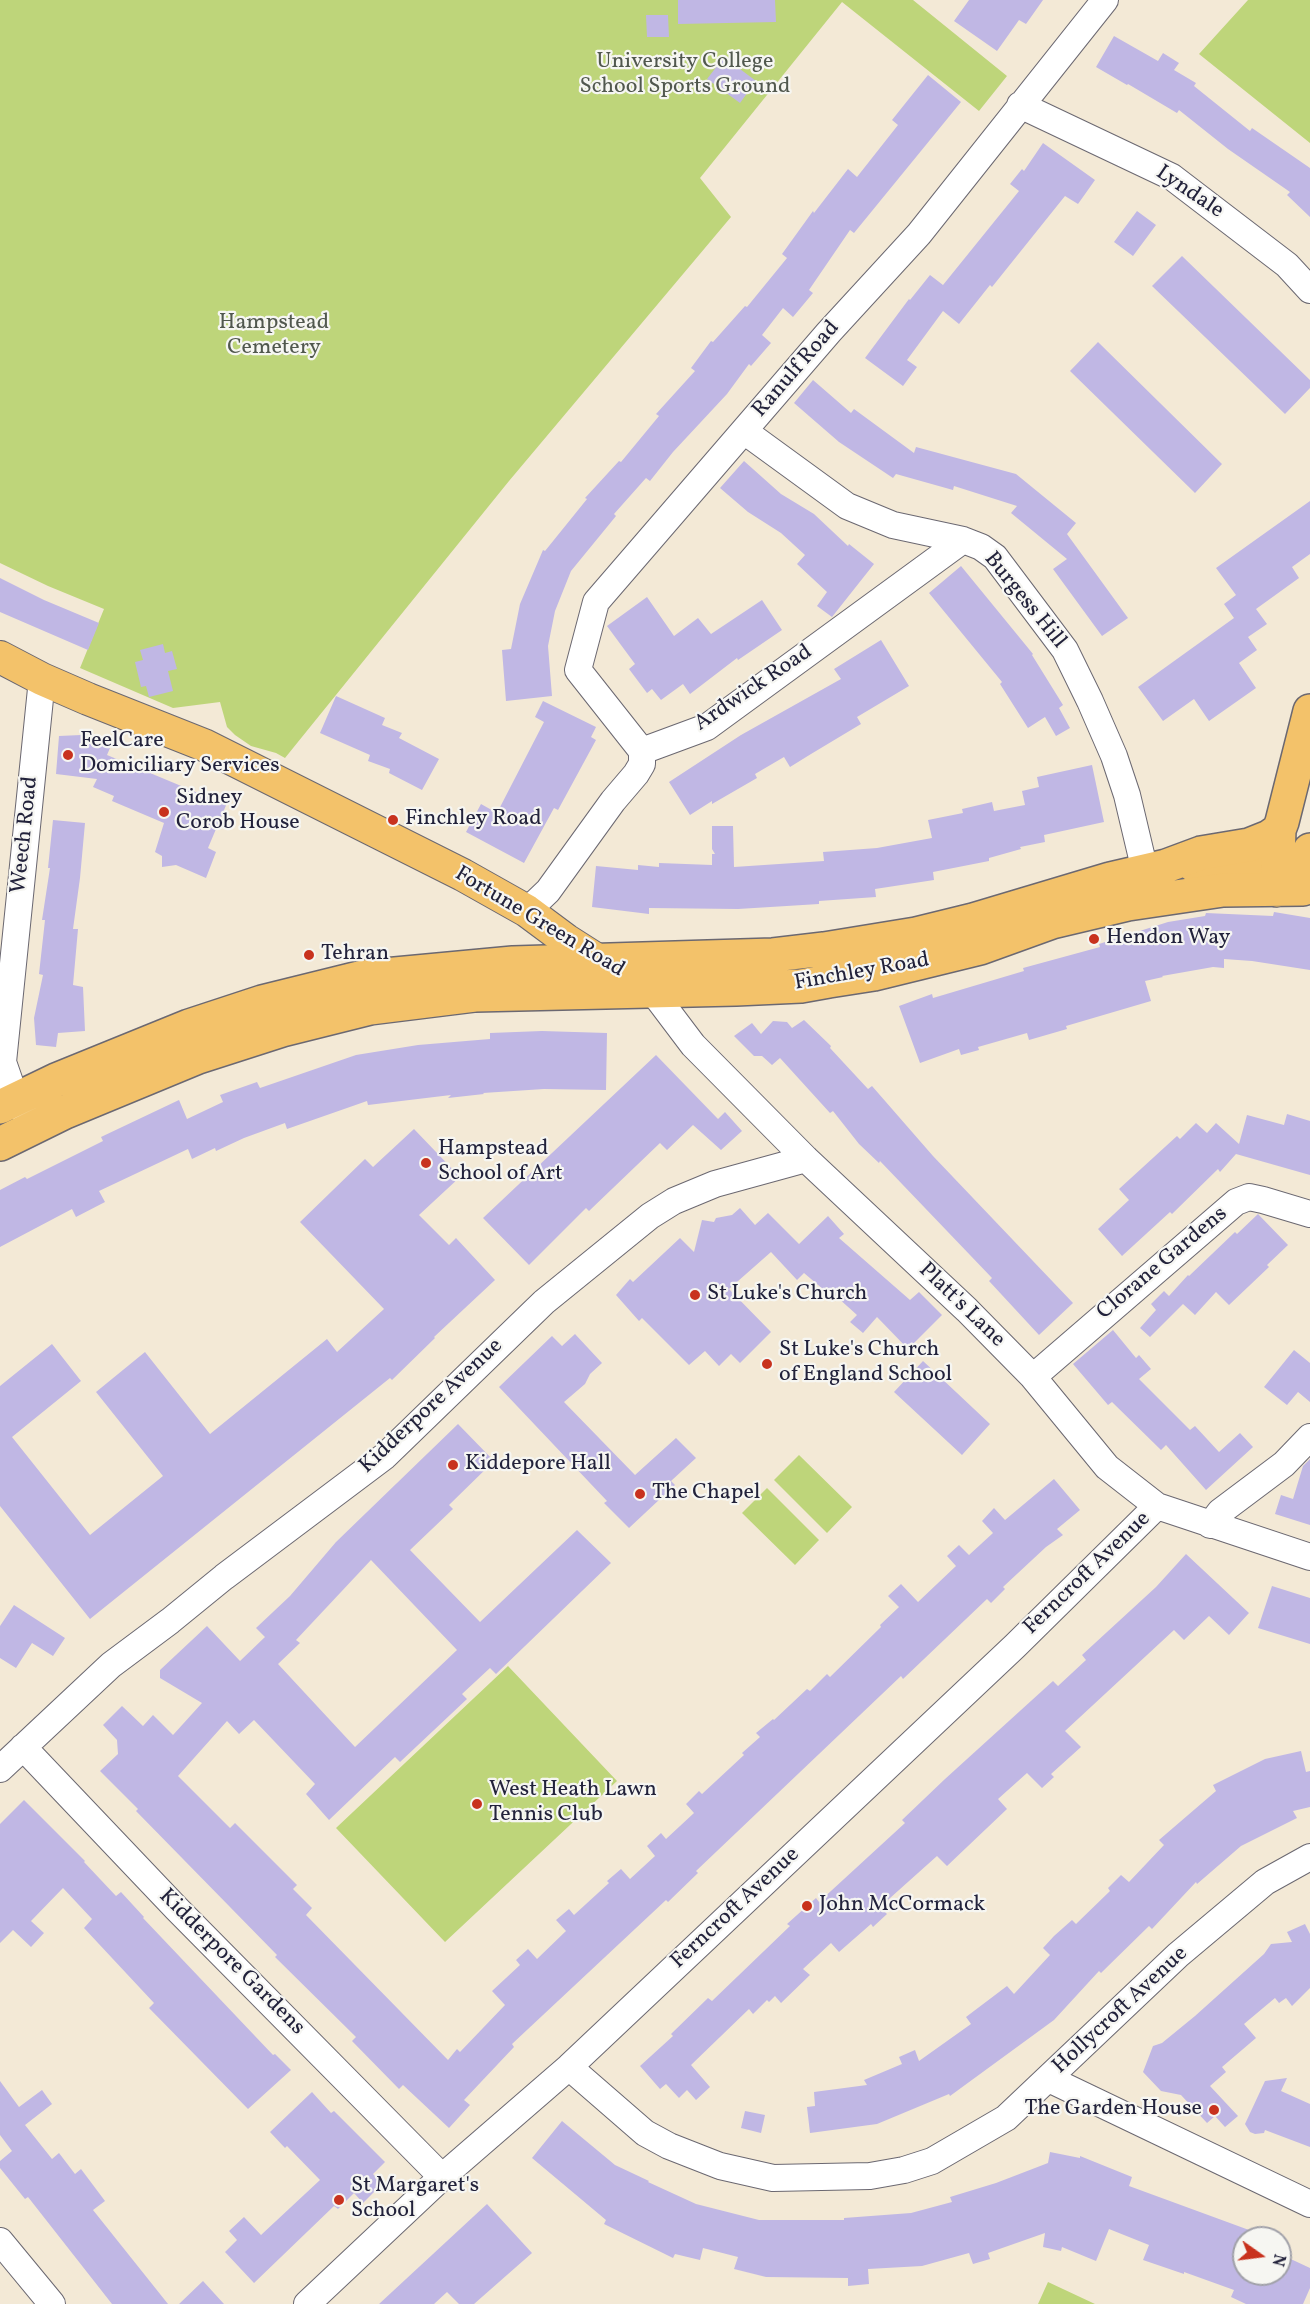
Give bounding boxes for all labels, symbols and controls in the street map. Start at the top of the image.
park label: University College School Sports Ground [580,50,790,101]
street label: Lyndale [1150,161,1228,225]
park label: Hampstead Cemetery [219,311,329,362]
street label: Ranulf Road [748,316,846,424]
street label: Burgess Hill [977,547,1071,655]
street label: Ardwick Road [690,640,818,738]
place label: FeelCare Domiciliary Services [80,729,280,780]
marker: FeelCare Domiciliary Services [61,748,75,762]
street label: Weech Road [7,775,45,895]
place label: Sidney Corob House [176,786,300,837]
marker: Sidney Corob House [157,805,171,819]
place label: Finchley Road [405,807,542,833]
marker: Finchley Road [386,813,400,827]
street label: Fortune Green Road [449,862,629,984]
place label: Hendon Way [1106,926,1230,952]
marker: Hendon Way [1087,932,1101,946]
place label: Tehran [321,942,389,968]
marker: Tehran [302,948,316,962]
street label: Finchley Road [792,948,932,998]
place label: Hampstead School of Art [438,1137,563,1188]
marker: Hampstead School of Art [419,1156,433,1170]
street label: Clorane Gardens [1092,1202,1234,1326]
street label: Platt's Lane [912,1258,1010,1354]
place label: St Luke's Church [707,1282,867,1308]
marker: St Luke's Church [688,1288,702,1302]
street label: Kidderpore Avenue [355,1334,509,1480]
place label: St Luke's Church of England School [779,1338,952,1390]
marker: St Luke's Church of England School [760,1357,774,1371]
place label: Kiddepore Hall [465,1452,611,1478]
marker: Kiddepore Hall [446,1458,460,1472]
place label: The Chapel [652,1481,760,1507]
marker: The Chapel [633,1487,647,1501]
street label: Ferncroft Avenue [1019,1507,1157,1641]
place label: West Heath Lawn Tennis Club [489,1778,657,1830]
marker: West Heath Lawn Tennis Club [470,1797,484,1811]
street label: Ferncroft Avenue [666,1843,806,1975]
street label: Kidderpore Gardens [152,1884,310,2042]
place label: John McCormack [819,1893,985,1919]
marker: John McCormack [800,1899,814,1913]
street label: Hollycroft Avenue [1048,1942,1194,2080]
place label: The Garden House [1024,2097,1202,2123]
marker: The Garden House [1207,2103,1221,2117]
place label: St Margaret's School [351,2174,479,2226]
marker: St Margaret's School [332,2193,346,2207]
north arrow [1232,2226,1292,2286]
text: N [1265,2252,1290,2268]

